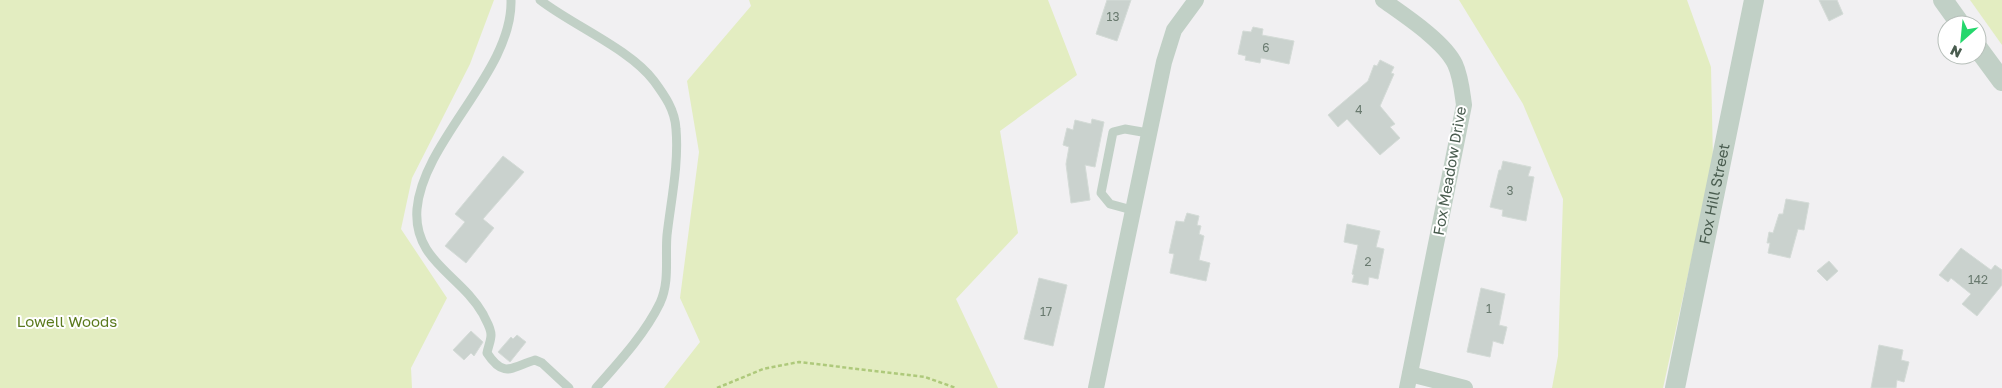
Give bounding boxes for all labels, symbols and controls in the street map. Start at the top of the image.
house number: 13 [1107,9,1119,24]
north arrow [1937,15,1987,65]
house number: 6 [1262,40,1270,55]
text: N [1947,42,1964,62]
house number: 4 [1355,102,1363,117]
street label: Fox Meadow Drive [1429,105,1469,237]
street label: Fox Hill Street [1694,142,1733,246]
house number: 3 [1506,183,1514,198]
house number: 2 [1365,254,1372,269]
house number: 142 [1968,272,1988,287]
house number: 1 [1486,301,1492,316]
house number: 17 [1040,304,1052,319]
park label: Lowell Woods [17,312,117,330]

